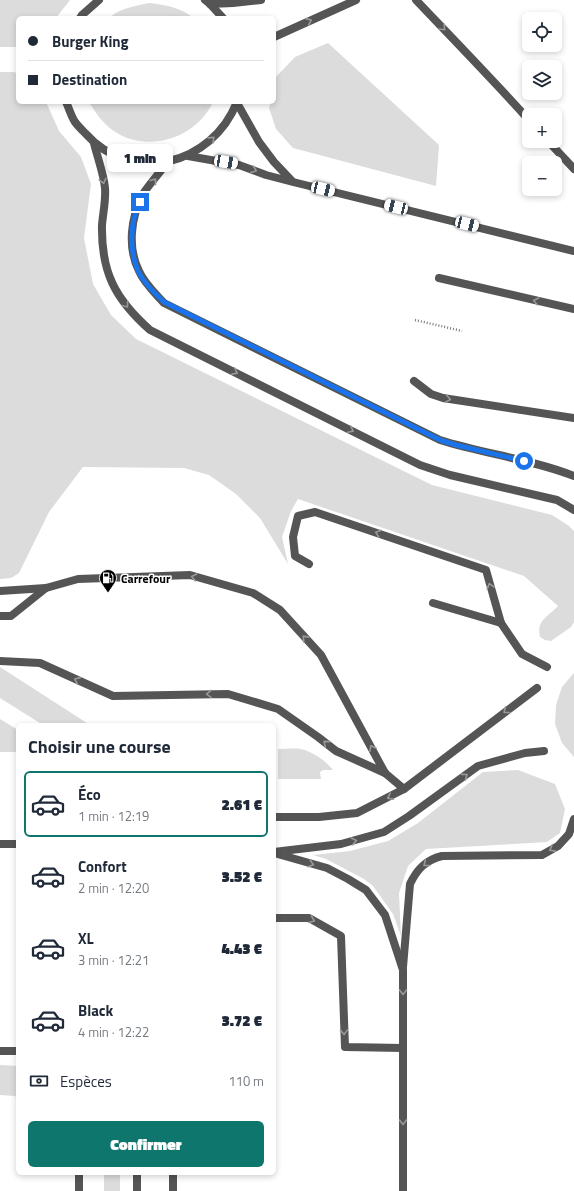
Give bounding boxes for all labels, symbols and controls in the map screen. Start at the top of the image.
map controls [522,12,562,196]
button: locate [522,12,562,52]
one-way arrow [306,17,313,25]
one-way arrow [438,24,445,31]
text: Burger King [52,30,129,53]
button: layers [522,60,562,100]
text: Destination [52,68,127,91]
button: + [522,108,562,148]
one-way arrow [207,136,215,144]
callout: 1 min [107,144,173,172]
text: 1 min [124,148,156,168]
car [213,154,239,170]
button: − [522,156,562,196]
one-way arrow [250,166,257,174]
one-way arrow [99,178,107,184]
one-way arrow [149,178,156,185]
car [310,180,336,198]
route end [131,193,149,211]
car [383,198,409,216]
car [454,215,480,233]
one-way arrow [533,298,539,306]
one-way arrow [121,301,128,308]
one-way arrow [231,367,238,375]
one-way arrow [444,394,451,403]
one-way arrow [347,425,355,433]
route start [515,452,533,470]
one-way arrow [375,530,382,538]
fuel station icon: Carrefour [98,568,118,593]
place label: Carrefour [121,569,171,588]
one-way arrow [191,573,198,582]
one-way arrow [486,582,495,589]
one-way arrow [303,635,310,642]
one-way arrow [74,677,82,685]
one-way arrow [206,690,212,698]
one-way arrow [503,707,510,714]
text: Choisir une course [28,733,171,760]
one-way arrow [323,740,331,747]
one-way arrow [369,745,377,753]
one-way arrow [461,773,468,780]
text: Éco [78,783,101,806]
icon: car [30,786,66,822]
one-way arrow [387,792,394,799]
text: 2.61 € [222,793,262,816]
text: 1 min · 12:19 [78,806,149,826]
one-way arrow [351,837,357,845]
one-way arrow [549,844,556,852]
text: Confort [78,855,127,878]
icon: car [30,858,66,894]
one-way arrow [308,859,315,868]
one-way arrow [423,859,430,866]
text: 3.52 € [222,865,262,888]
text: 2 min · 12:20 [78,878,149,898]
one-way arrow [309,916,316,924]
text: XL [78,927,94,950]
icon: car [30,930,66,966]
text: 4.43 € [222,937,262,960]
text: 3 min · 12:21 [78,950,149,970]
one-way arrow [399,989,407,995]
text: Black [78,999,113,1022]
icon: car [30,1002,66,1038]
text: 3.72 € [222,1009,262,1032]
text: 4 min · 12:22 [78,1022,149,1042]
one-way arrow [340,1029,348,1035]
icon: cash [28,1070,50,1092]
text: Espèces [60,1070,112,1093]
text: 110 m [228,1071,264,1091]
one-way arrow [399,1119,407,1125]
button: Confirmer [28,1121,264,1167]

